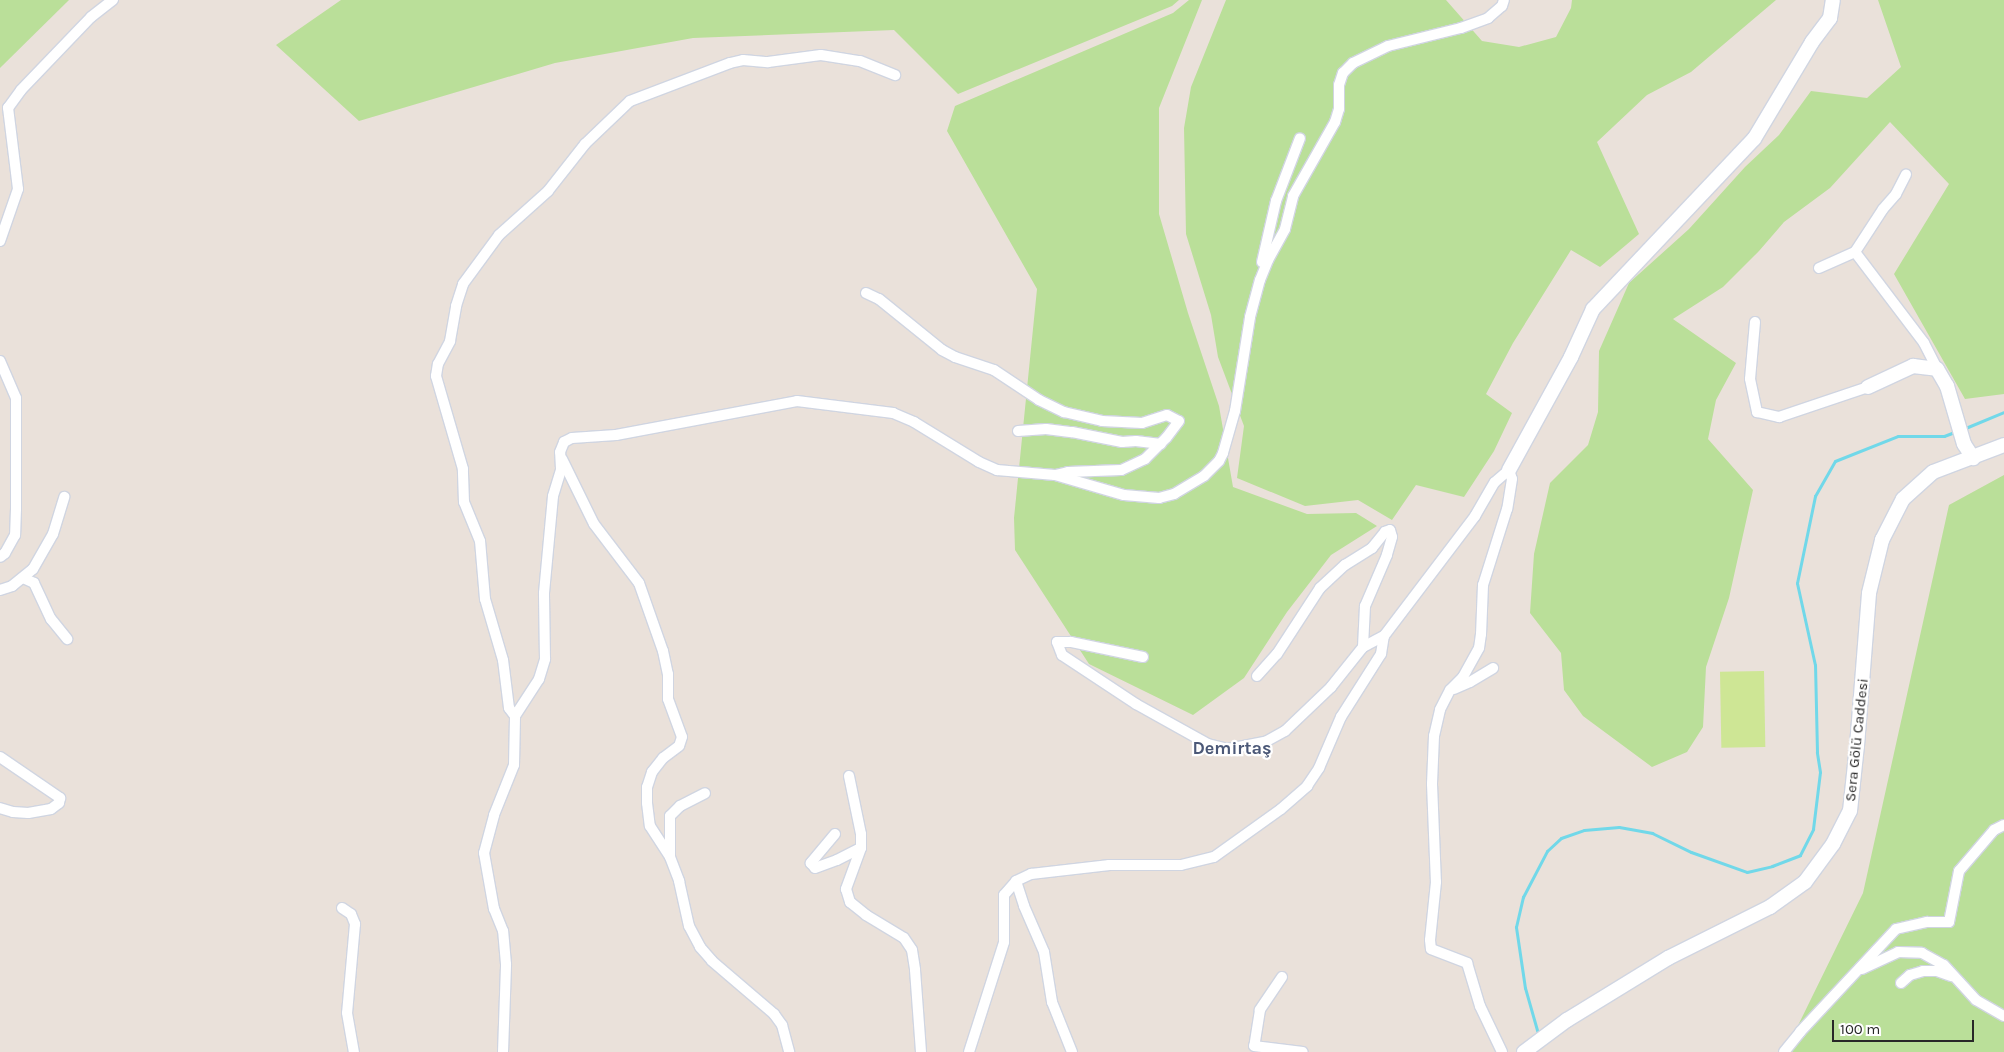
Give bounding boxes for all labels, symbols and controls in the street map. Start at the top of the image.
street label: Sera Gölü Caddesi [1842,677,1872,803]
district label: Demirtaş [1192,737,1272,759]
scale bar [1834,1010,1976,1042]
text: 100 m [1840,1020,1880,1038]

